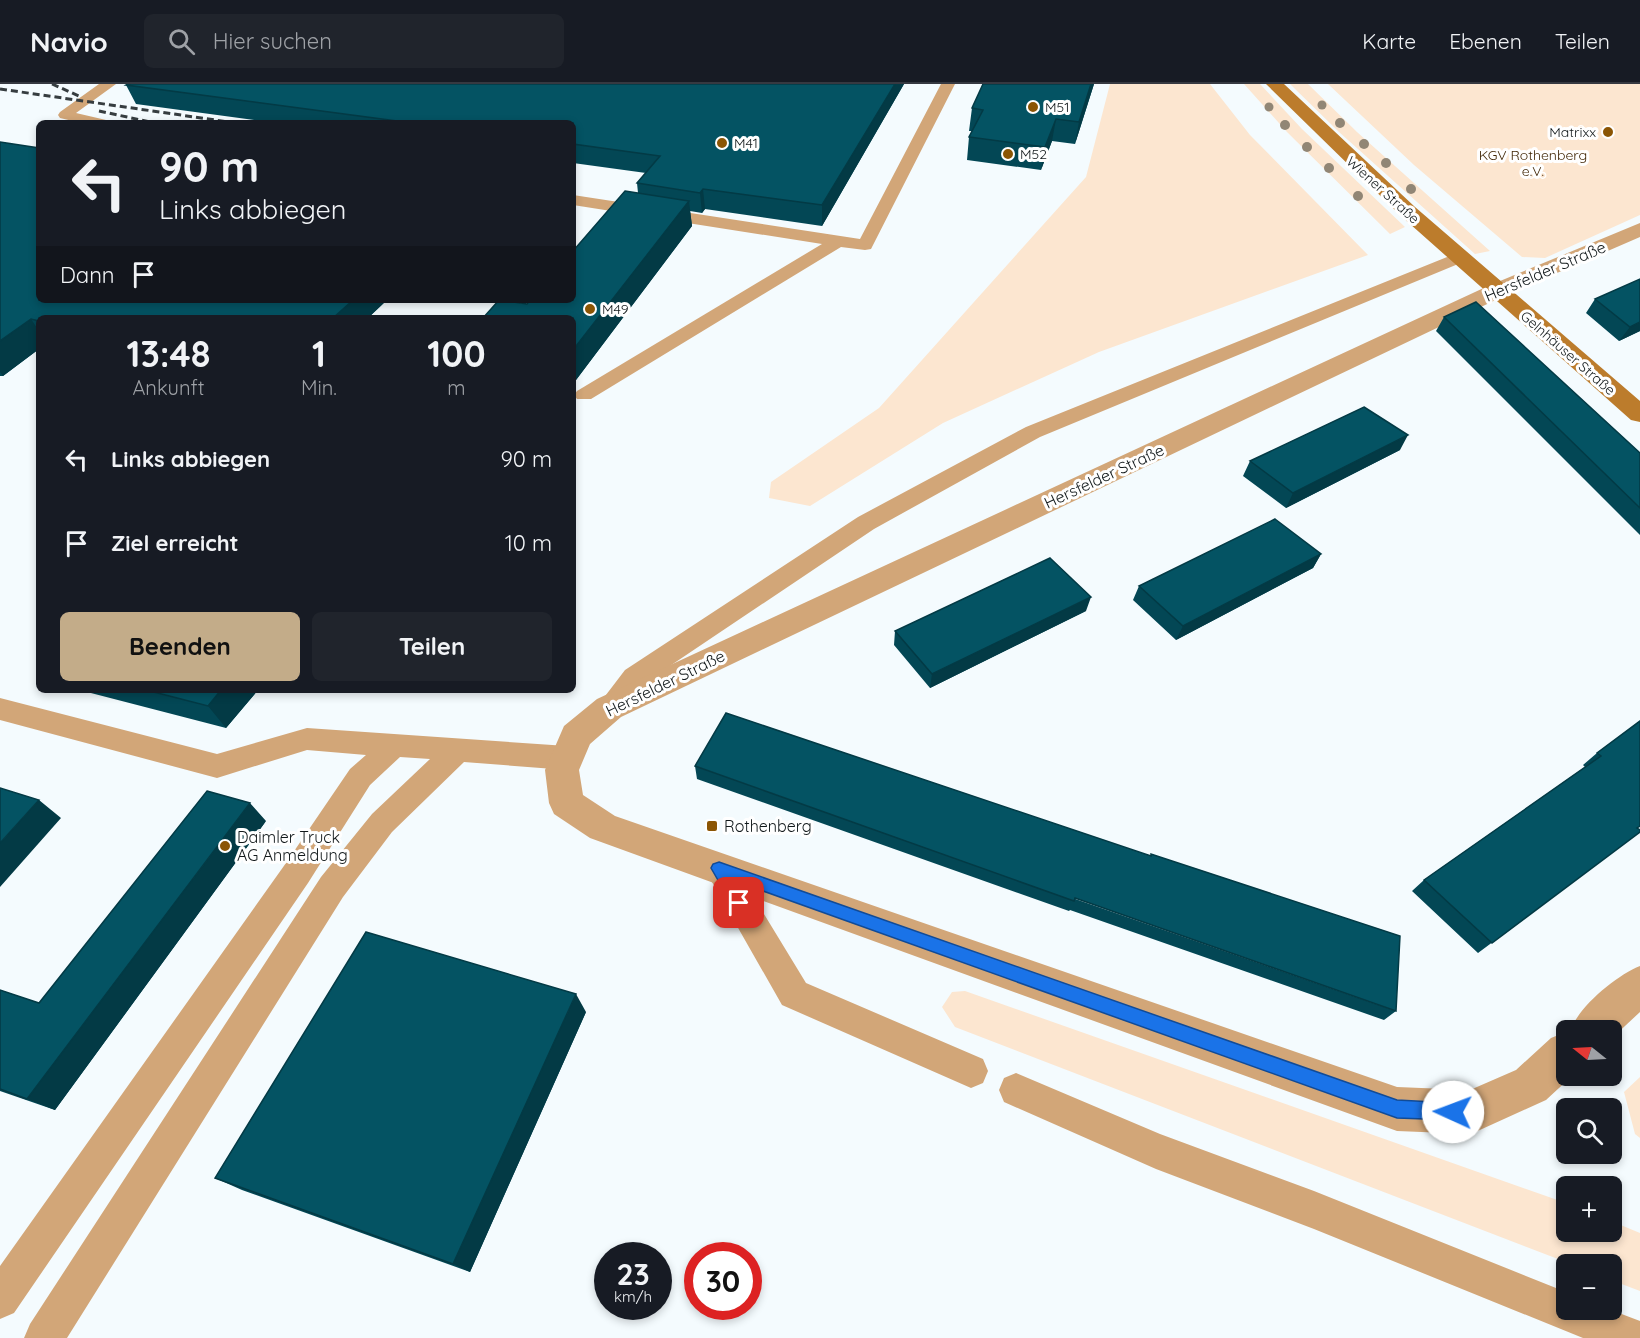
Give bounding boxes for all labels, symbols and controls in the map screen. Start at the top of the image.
search box [144,14,564,68]
text: Navio [30,24,108,59]
icon: search [165,25,198,58]
text: Hier suchen [213,27,332,55]
text: Karte [1362,28,1416,54]
text: Ebenen [1449,28,1522,54]
text: Teilen [1555,28,1610,54]
place label: M51 [1045,98,1069,116]
marker: M51 [1026,100,1040,114]
place label: Matrixx [1549,123,1596,141]
marker: Matrixx [1601,125,1615,139]
place label: M41 [734,134,758,152]
marker: M41 [715,136,729,150]
text: 90 m [159,140,259,193]
icon: left [60,144,138,222]
place label: M52 [1020,145,1047,163]
park label: KGV Rothenberg e.V. [1479,146,1587,180]
marker: M52 [1001,147,1015,161]
street label: Wiener Straße [1343,152,1423,228]
text: Links abbiegen [159,192,346,226]
street label: Hersfelder Straße [1481,236,1609,306]
icon: arrive [127,258,160,291]
text: Dann [60,261,115,289]
place label: M49 [602,300,629,318]
marker: M49 [583,302,597,316]
street label: Gelnhäuser Straße [1517,307,1619,399]
text: 13:48 [126,331,210,376]
text: 1 [312,331,326,376]
text: 100 [427,331,486,376]
text: Ankunft [132,375,205,400]
text: Min. [301,375,337,400]
text: m [447,375,466,400]
street label: Hersfelder Straße [1041,439,1167,513]
icon: left [60,443,93,476]
text: Links abbiegen [111,445,270,473]
text: 90 m [501,445,552,473]
icon: arrive [60,527,93,560]
text: Ziel erreicht [111,529,239,557]
text: 10 m [505,529,552,557]
button: Beenden [60,612,300,681]
button: Teilen [312,612,552,681]
street label: Hersfelder Straße [602,646,728,720]
place label: Rothenberg [724,816,812,836]
marker: Rothenberg [705,819,719,833]
place label: Daimler Truck AG Anmeldung [237,827,348,865]
marker: Daimler Truck AG Anmeldung [218,839,232,853]
pin [713,877,764,928]
icon: arrive [722,886,755,919]
north arrow [1556,1020,1622,1086]
map controls [1556,1020,1622,1320]
position arrow [1421,1080,1485,1144]
button: search [1556,1098,1622,1164]
button: + [1556,1176,1622,1242]
speed limit sign: 30 [684,1242,762,1320]
button: − [1556,1254,1622,1320]
text: 23 [616,1255,650,1293]
text: km/h [614,1287,652,1306]

